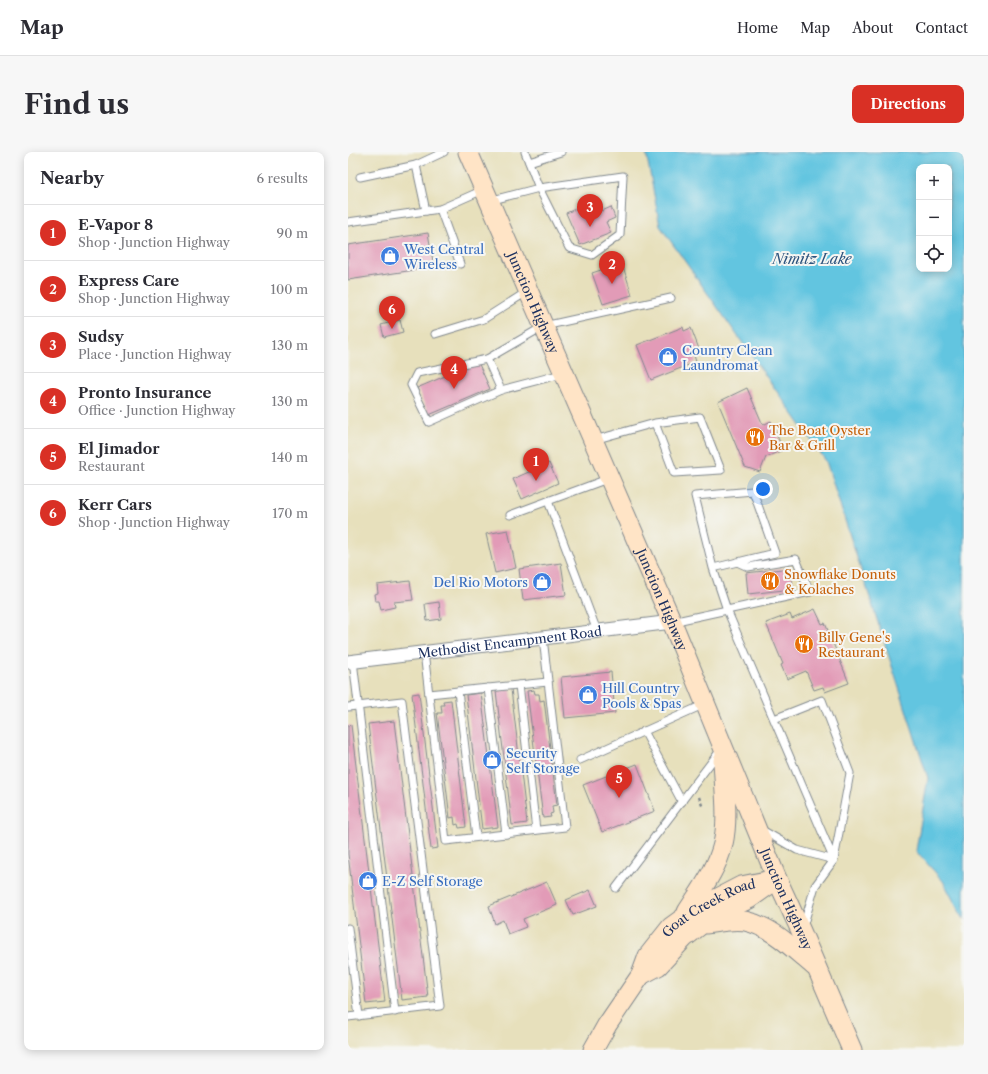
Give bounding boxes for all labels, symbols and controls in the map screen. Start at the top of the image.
text: Map [20,16,64,39]
text: Home [737,19,778,37]
text: Map [800,19,830,37]
text: About [852,19,893,37]
text: Contact [915,19,968,37]
button: Directions [852,85,964,123]
text: Find us [24,87,129,121]
map controls [916,164,952,272]
button: + [916,164,952,200]
text: Nearby [40,168,104,188]
text: 6 results [257,170,308,186]
pin: 3 [577,194,603,227]
button: − [916,200,952,236]
text: E-Vapor 8 [78,215,153,234]
text: 1 [50,225,56,241]
text: 90 m [277,225,308,241]
text: Shop · Junction Highway [78,234,230,250]
button: locate [916,236,952,272]
place label: West Central Wireless [403,241,484,272]
shop icon: West Central Wireless [379,245,401,267]
street label: Junction Highway [503,247,563,357]
water label: Nimitz Lake [771,250,853,268]
pin: 2 [599,251,625,284]
text: Express Care [78,271,179,290]
text: 2 [49,281,57,297]
text: 100 m [270,281,308,297]
text: Shop · Junction Highway [78,290,230,306]
pin: 6 [379,296,405,329]
text: Sudsy [78,327,124,346]
text: 3 [49,337,57,353]
text: 130 m [272,337,308,353]
place label: Country Clean Laundromat [682,342,773,373]
text: Place · Junction Highway [78,346,231,362]
shop icon: Country Clean Laundromat [657,346,679,368]
pin: 4 [441,356,467,389]
text: Pronto Insurance [78,383,211,402]
text: 4 [49,393,57,409]
text: 130 m [272,393,308,409]
text: Office · Junction Highway [78,402,235,418]
place label: The Boat Oyster Bar & Grill [769,422,871,453]
restaurant icon: The Boat Oyster Bar & Grill [744,426,766,448]
text: El Jimador [78,439,160,458]
pin: 1 [523,448,549,481]
text: 5 [49,449,57,465]
text: 140 m [271,449,308,465]
text: Restaurant [78,458,145,474]
your location [753,479,773,499]
text: Kerr Cars [78,495,152,514]
text: 6 [49,505,57,521]
text: 170 m [272,505,308,521]
text: Shop · Junction Highway [78,514,230,530]
street label: Junction Highway [632,544,691,654]
place label: Snowflake Donuts & Kolaches [784,566,896,597]
restaurant icon: Snowflake Donuts & Kolaches [759,570,781,592]
shop icon: Del Rio Motors [531,571,553,593]
place label: Del Rio Motors [433,574,528,590]
street label: Methodist Encampment Road [417,623,603,661]
place label: Billy Gene's Restaurant [818,629,891,660]
restaurant icon: Billy Gene's Restaurant [793,633,815,655]
place label: Hill Country Pools & Spas [602,680,682,711]
shop icon: Hill Country Pools & Spas [577,684,599,706]
place label: Security Self Storage [506,745,580,776]
shop icon: Security Self Storage [481,749,503,771]
pin: 5 [606,765,632,798]
street label: Junction Highway [756,844,816,953]
shop icon: E-Z Self Storage [357,870,379,892]
place label: E-Z Self Storage [382,873,483,889]
street label: Goat Creek Road [658,875,757,940]

